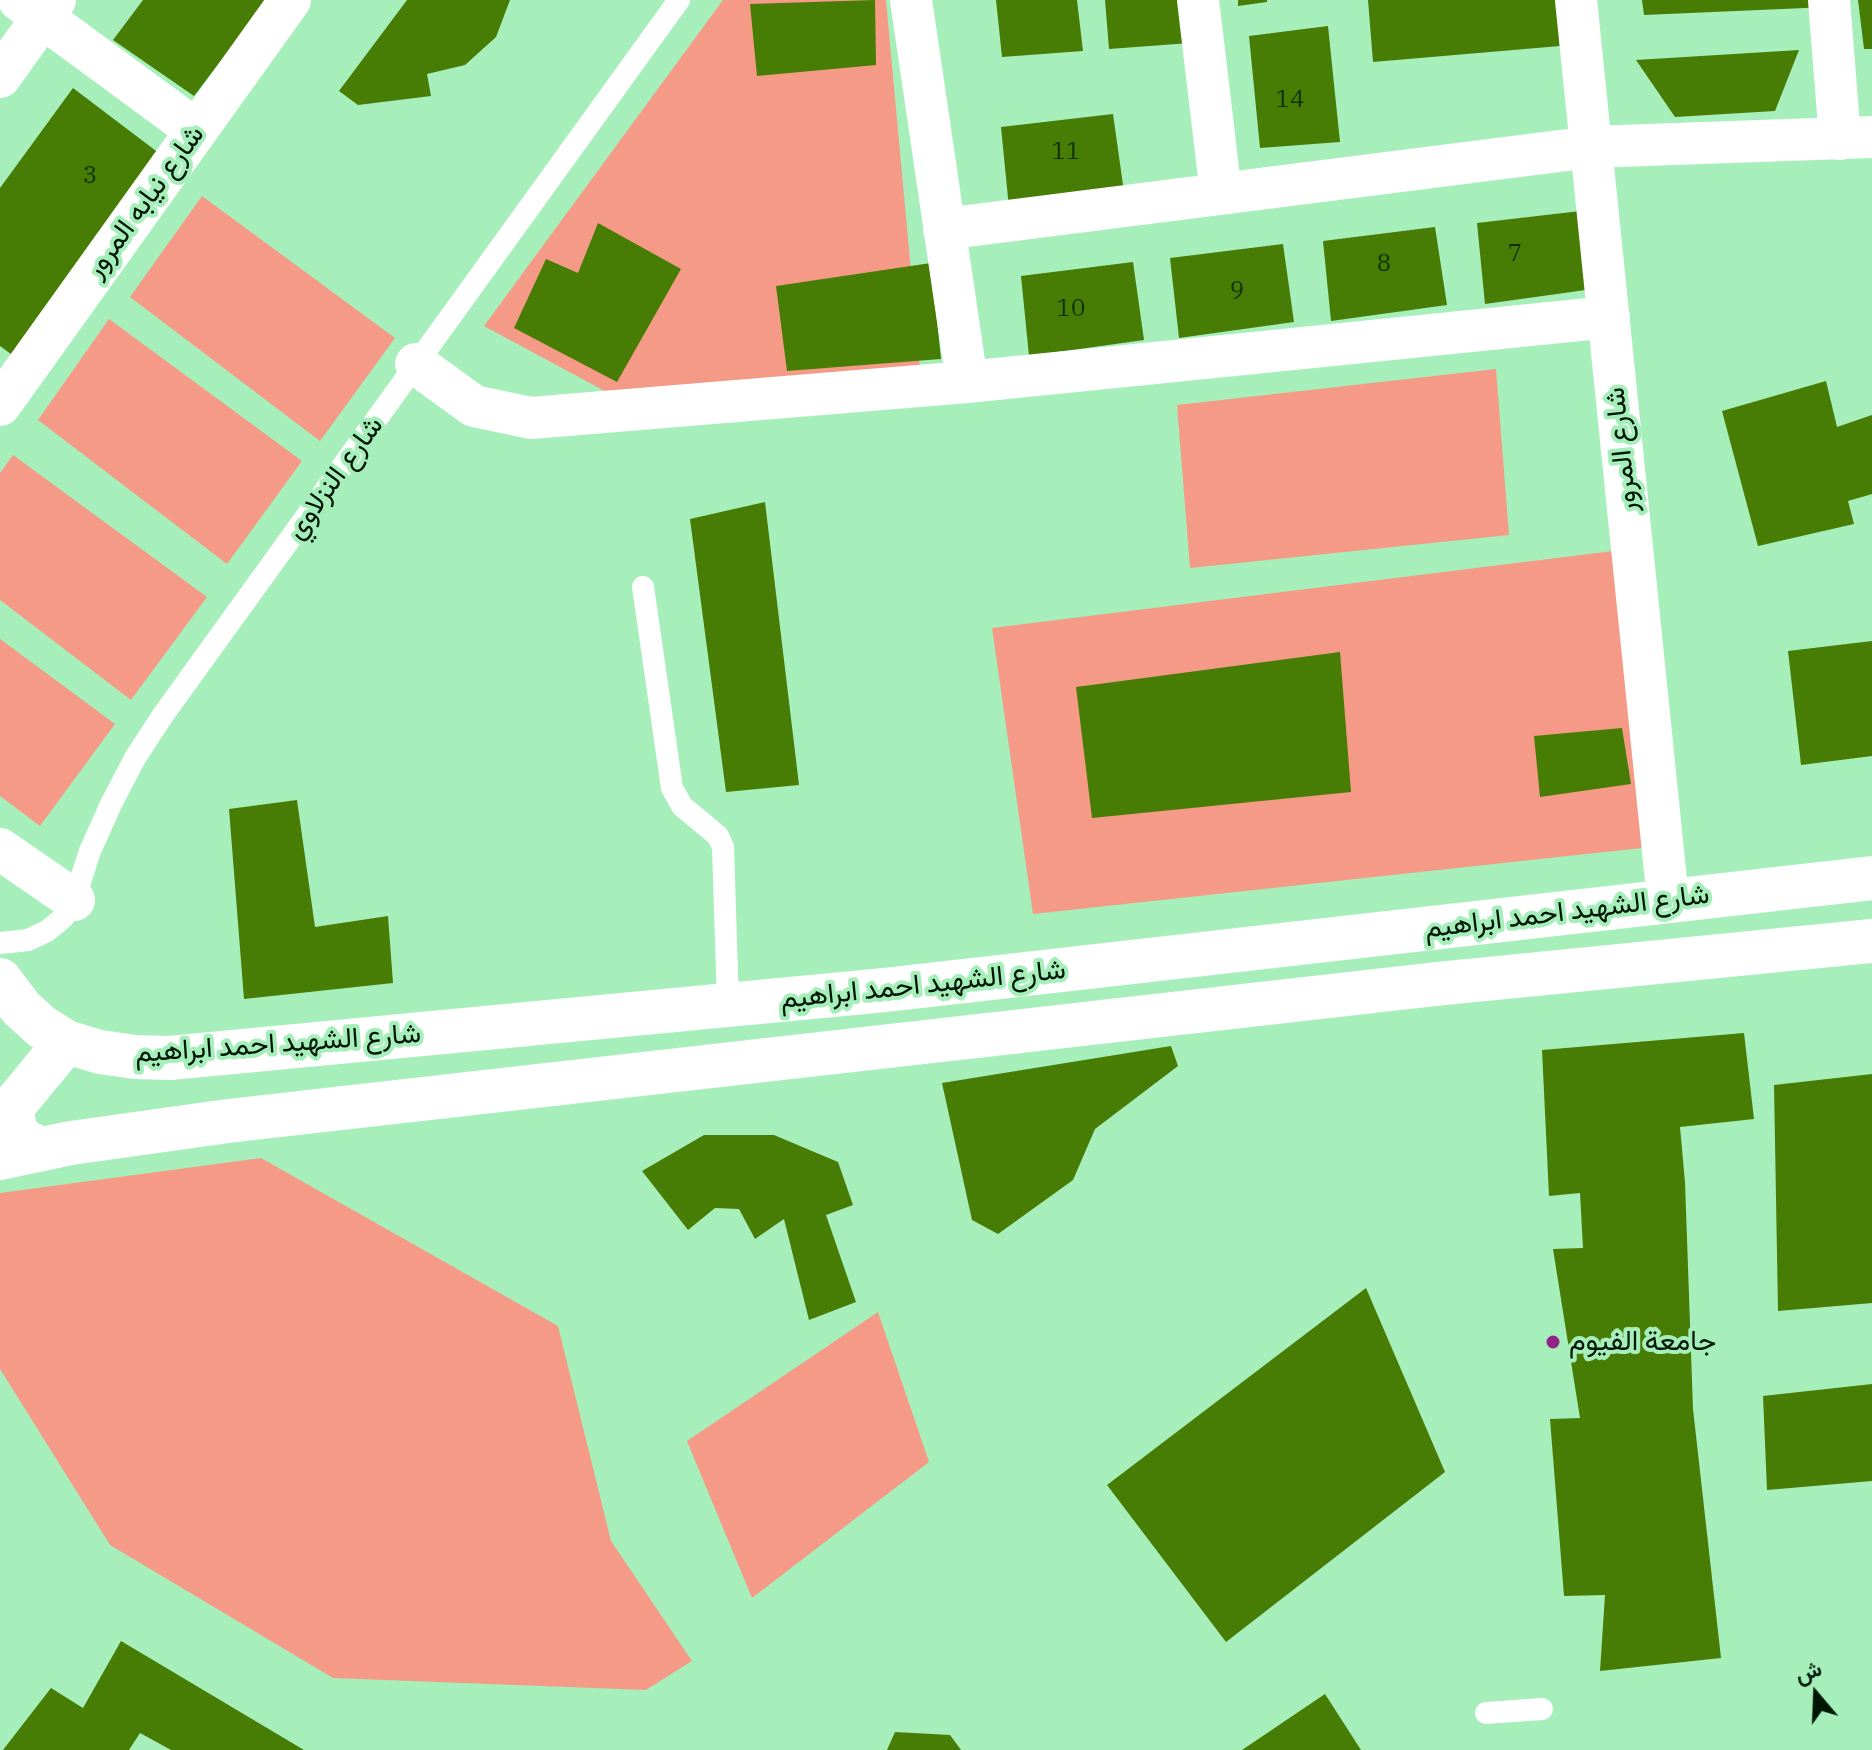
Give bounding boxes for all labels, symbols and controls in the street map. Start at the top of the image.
house number: 14 [1276,86,1304,114]
street label: شارع نيابه المرور [78,119,212,285]
house number: 11 [1052,138,1080,166]
house number: 3 [83,162,97,190]
house number: 7 [1508,240,1522,268]
house number: 8 [1377,250,1391,278]
house number: 9 [1230,277,1244,305]
house number: 10 [1057,295,1085,323]
street label: شارع المرور [1599,386,1645,514]
street label: شارع النزلاوي [279,410,391,546]
street label: شارع الشهيد احمد ابراهيم [1423,878,1711,946]
street label: شارع الشهيد احمد ابراهيم [779,953,1067,1017]
street label: شارع الشهيد احمد ابراهيم [134,1017,422,1071]
place label: جامعة الفيوم [1569,1325,1716,1359]
marker: جامعة الفيوم [1544,1333,1562,1351]
text: ش [1791,1653,1825,1689]
north arrow [1776,1654,1856,1734]

